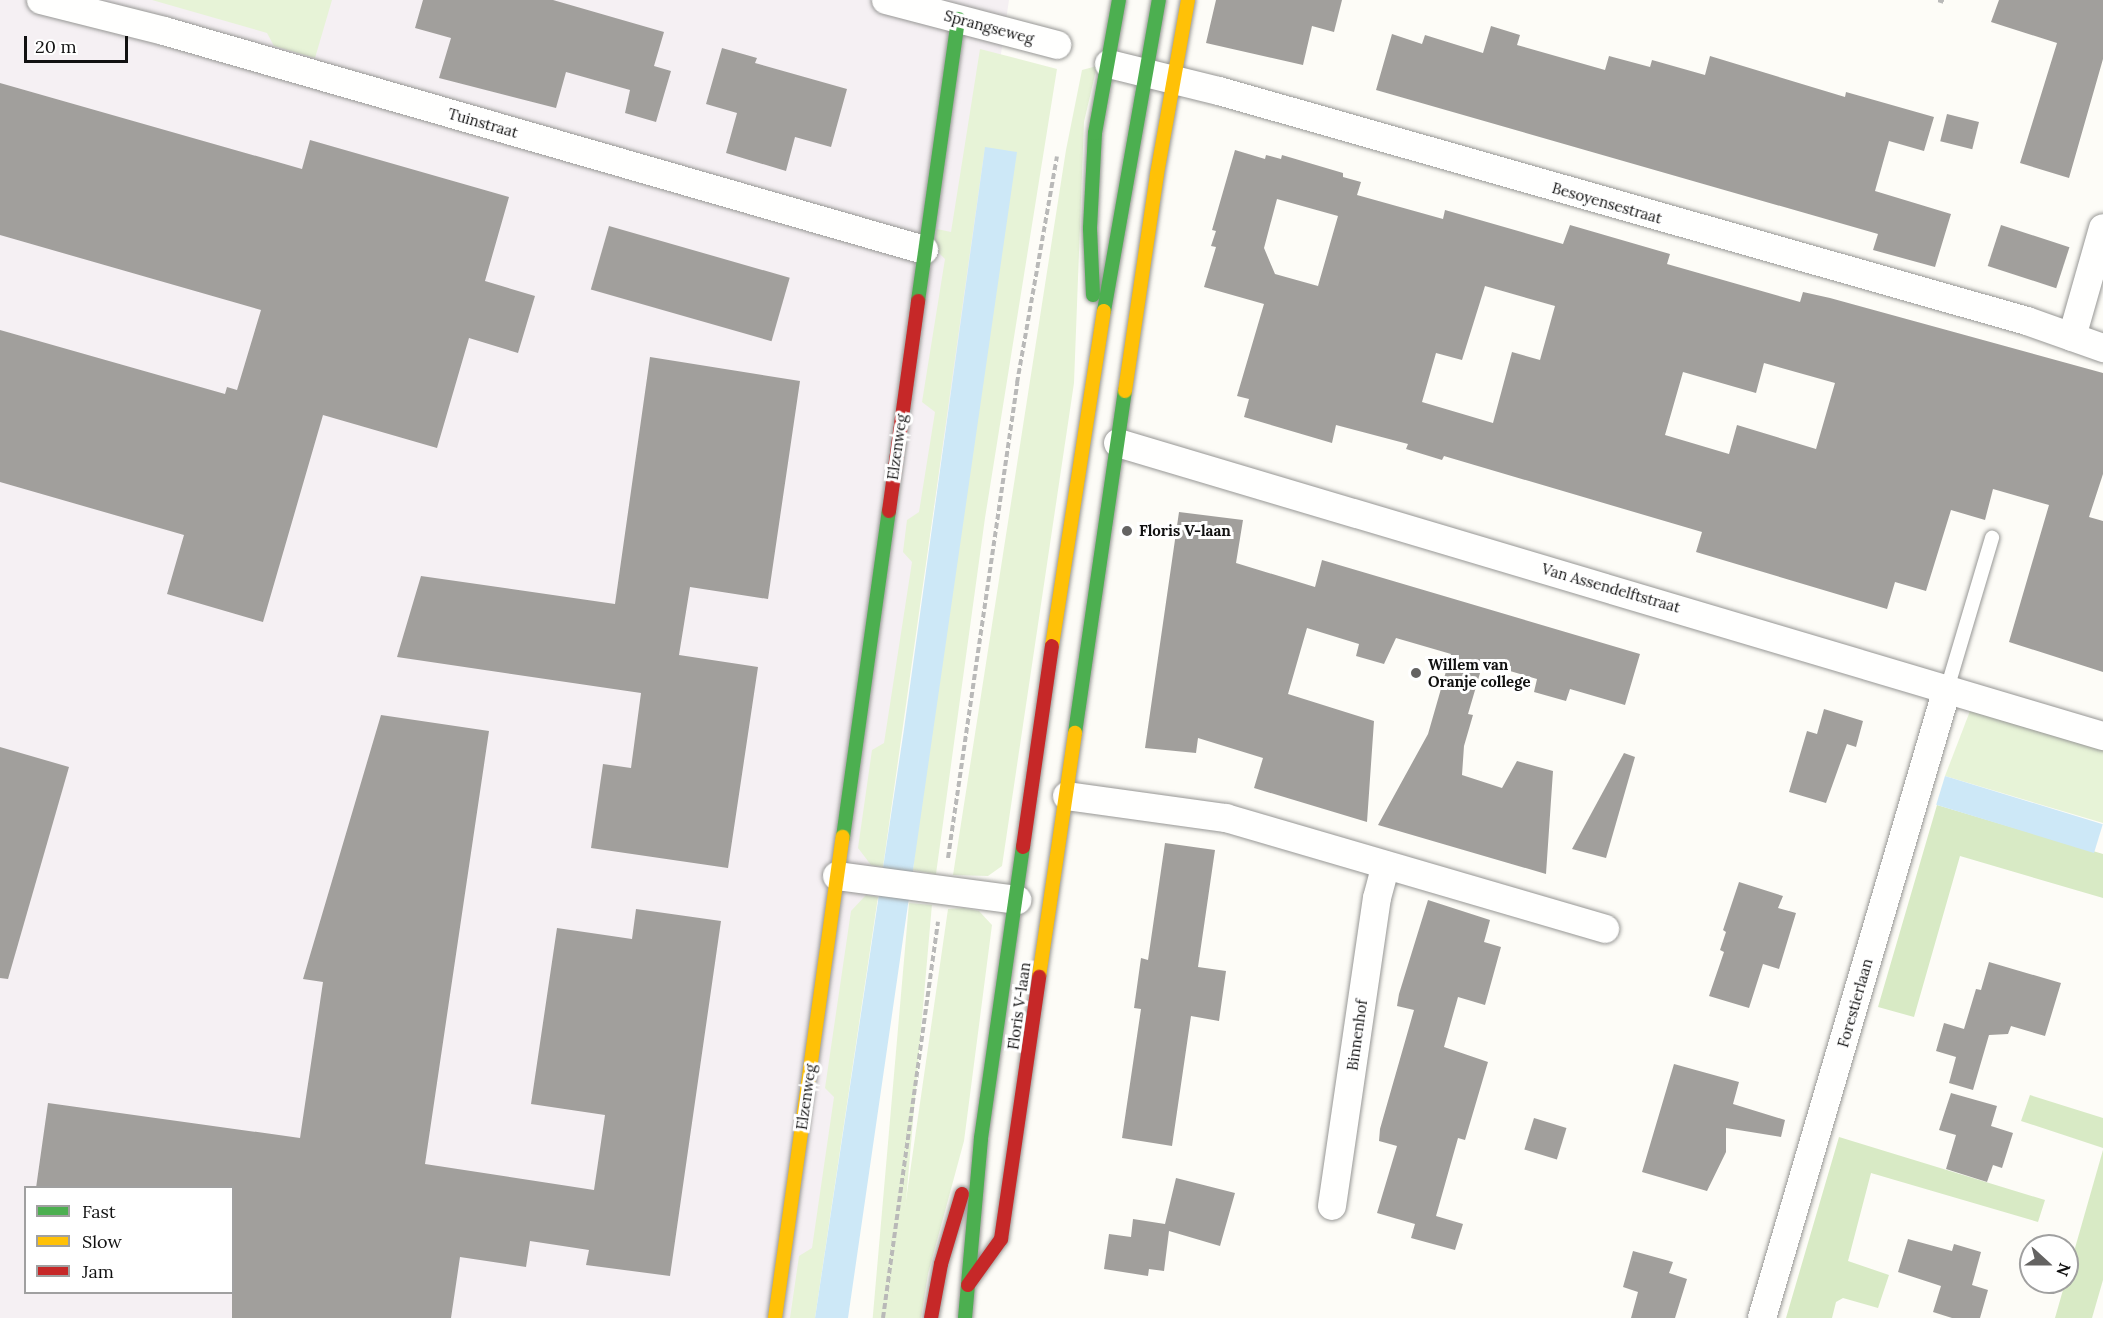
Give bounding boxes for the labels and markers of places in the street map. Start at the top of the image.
place label: Floris V-laan [1139,522,1231,540]
marker: Floris V-laan [1120,524,1134,538]
place label: Willem van Oranje college [1428,655,1531,690]
marker: Willem van Oranje college [1409,666,1423,680]

